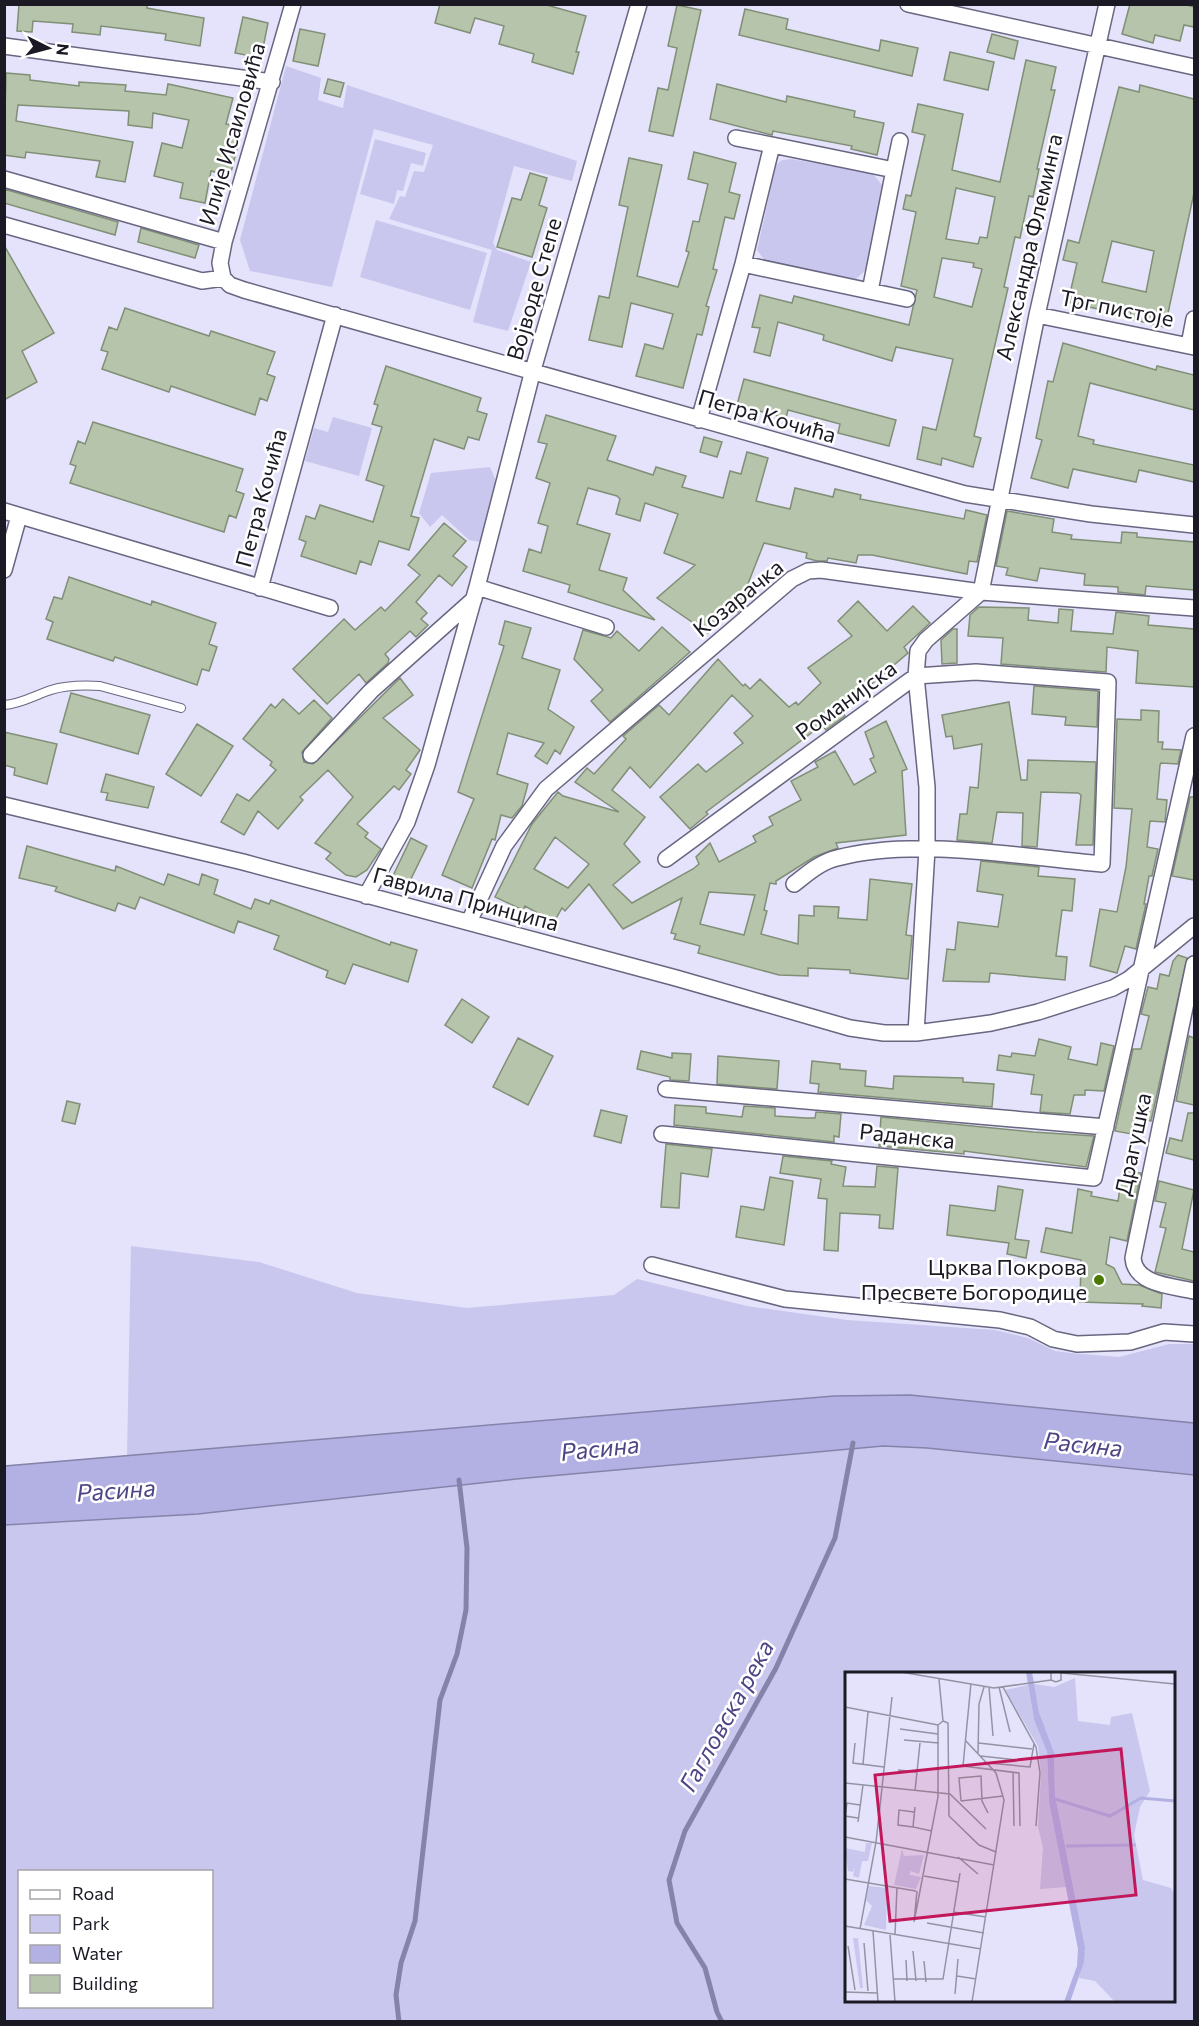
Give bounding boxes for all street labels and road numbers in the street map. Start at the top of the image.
street label: Илије Исаиловића [193,39,271,228]
street label: Александра Флеминга [989,131,1068,363]
street label: Војводе Степе [500,214,567,363]
street label: Трг пистоје [1058,283,1176,332]
street label: Петра Кочића [695,383,839,448]
street label: Петра Кочића [229,426,292,570]
street label: Козарачка [687,553,788,642]
street label: Романијска [790,654,902,745]
street label: Гаврила Принципа [370,861,562,936]
street label: Драгушка [1108,1090,1157,1198]
street label: Раданска [858,1117,956,1154]

